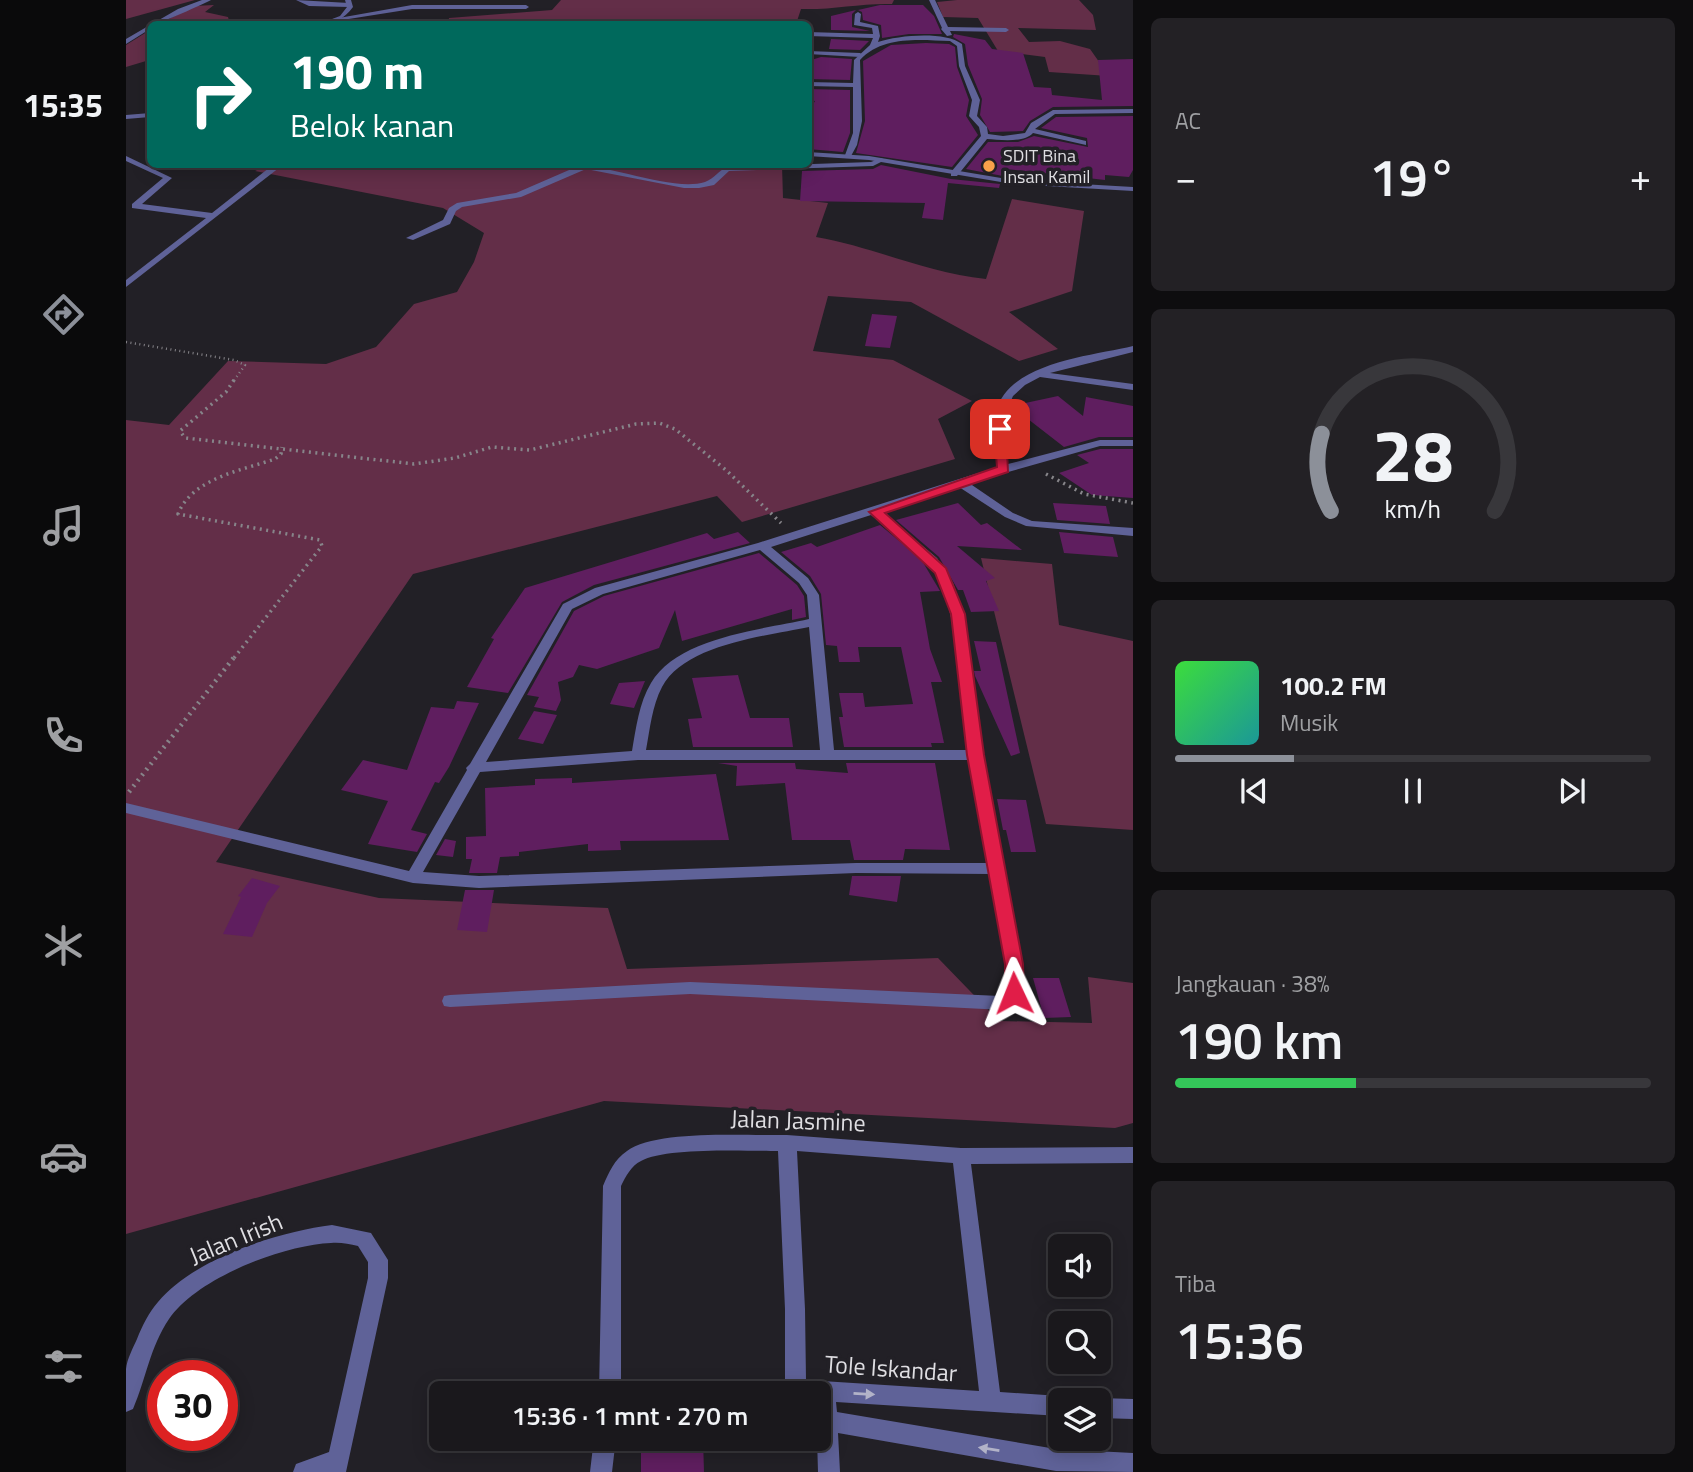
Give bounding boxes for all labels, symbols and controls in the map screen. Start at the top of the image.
text: 190 m [290,33,424,108]
icon: right [175,49,266,140]
text: 15:35 [23,81,103,129]
text: Belok kanan [290,101,454,149]
text: AC [1175,103,1201,138]
text: 19° [1369,137,1457,216]
place label: SDIT Bina Insan Kamil [1003,142,1091,190]
text: − [1175,148,1196,206]
text: + [1630,148,1651,206]
marker: SDIT Bina Insan Kamil [981,158,997,174]
icon: directions [39,290,88,339]
pin [970,399,1030,459]
text: 28 [1372,400,1454,510]
icon: arrive [981,410,1019,448]
text: km/h [1385,490,1441,528]
icon: music [39,501,88,550]
text: 100.2 FM [1280,666,1387,705]
text: Musik [1280,705,1338,740]
icon: phone [39,711,88,760]
icon: previous [1235,772,1273,810]
icon: pause [1394,772,1432,810]
icon: next [1553,772,1591,810]
icon: climate [39,921,88,970]
position arrow [977,956,1051,1030]
text: Jangkauan · 38% [1175,966,1330,1001]
text: 190 km [1175,1000,1343,1079]
street label: Jalan Jasmine [730,1100,866,1140]
icon: car [39,1132,88,1181]
street label: Jalan Irish [183,1203,288,1273]
map controls [1048,1234,1111,1451]
button: sound [1048,1234,1111,1297]
text: Tiba [1175,1266,1216,1301]
text: 15:36 [1175,1300,1304,1379]
button: search [1048,1311,1111,1374]
icon: filters [39,1342,88,1391]
street label: Tole Iskandar [824,1345,958,1391]
speed limit sign: 30 [147,1360,238,1451]
button: layers [1048,1388,1111,1451]
one-way arrow [853,1389,875,1400]
text: 15:36 · 1 mnt · 270 m [512,1396,748,1435]
one-way arrow [978,1443,1000,1454]

